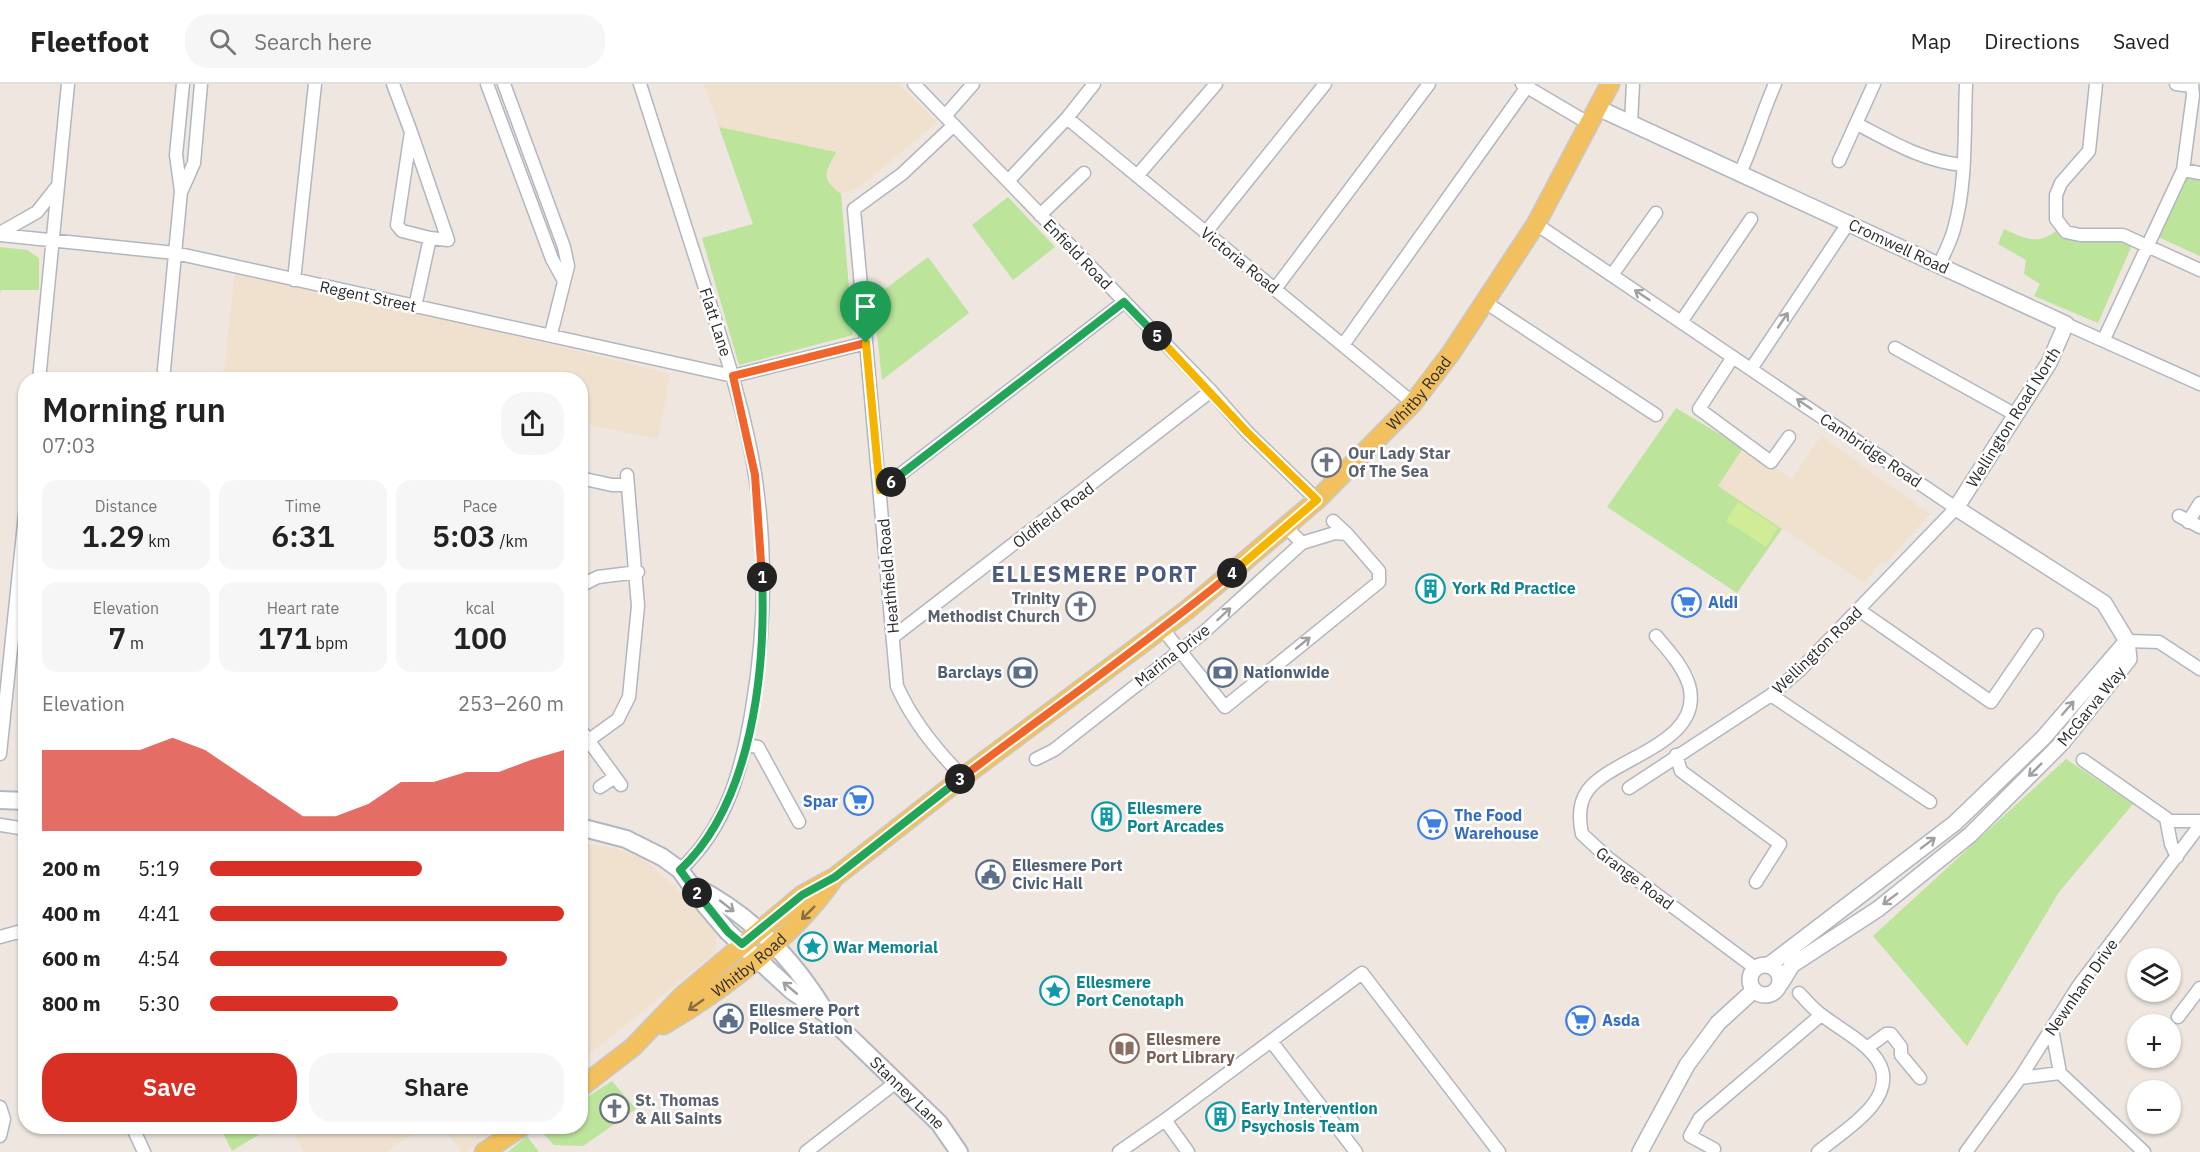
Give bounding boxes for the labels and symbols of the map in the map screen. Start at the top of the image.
street label: Cromwell Road [1845,214,1953,278]
street label: Enfield Road [1039,215,1117,293]
street label: Victoria Road [1197,222,1283,298]
street label: Regent Street [318,276,418,316]
pin [840,281,891,343]
street label: Flatt Lane [696,285,737,359]
one-way arrow [1634,289,1651,301]
one-way arrow [1777,312,1789,329]
pin: 5 [1142,321,1172,351]
street label: Wellington Road North [1962,343,2064,491]
street label: Whitby Road [1382,352,1455,434]
one-way arrow [1795,398,1812,411]
street label: Cambridge Road [1816,409,1926,491]
place label: Our Lady Star Of The Sea [1348,443,1451,481]
church icon: Our Lady Star Of The Sea [1311,446,1343,478]
pin: 6 [876,467,906,497]
street label: Oldfield Road [1008,478,1098,552]
street label: Heathfield Road [873,518,903,634]
pin: 4 [1217,558,1247,588]
district label: ELLESMERE PORT [992,559,1198,588]
pin: 1 [747,562,777,592]
building icon: York Rd Practice [1415,572,1447,604]
place label: York Rd Practice [1452,578,1576,598]
supermarket icon: Aldi [1671,586,1703,618]
place label: Trinity Methodist Church [927,588,1060,626]
church icon: Trinity Methodist Church [1065,591,1097,623]
place label: Aldi [1708,592,1738,612]
street label: Wellington Road [1768,602,1866,698]
one-way arrow [1216,607,1231,621]
street label: Marina Drive [1130,619,1214,691]
one-way arrow [1295,637,1311,650]
bank icon: Barclays [1007,656,1039,688]
bank icon: Nationwide [1206,656,1238,688]
place label: Barclays [937,662,1002,682]
place label: Nationwide [1243,662,1330,682]
street label: McGarva Way [2053,662,2129,750]
one-way arrow [2061,701,2075,716]
one-way arrow [2028,762,2043,777]
pin: 3 [945,764,975,794]
supermarket icon: Spar [843,785,875,817]
place label: Spar [803,791,839,811]
place label: Ellesmere Port Arcades [1127,798,1224,836]
building icon: Ellesmere Port Arcades [1090,801,1122,833]
place label: The Food Warehouse [1454,805,1539,843]
supermarket icon: The Food Warehouse [1417,808,1449,840]
one-way arrow [1920,837,1936,850]
street label: Grange Road [1592,842,1678,914]
place label: Ellesmere Port Civic Hall [1012,855,1123,893]
public building icon: Ellesmere Port Civic Hall [975,858,1007,890]
pin: 2 [682,878,712,908]
one-way arrow [1882,893,1898,906]
one-way arrow [719,900,735,913]
one-way arrow [800,906,815,920]
street label: Whitby Road [707,929,791,1001]
place icon: War Memorial [796,931,828,963]
street label: Newnham Drive [2040,934,2122,1039]
place label: War Memorial [833,937,938,957]
place label: Ellesmere Port Cenotaph [1076,972,1184,1010]
place icon: Ellesmere Port Cenotaph [1039,975,1071,1007]
one-way arrow [783,981,798,995]
one-way arrow [689,999,705,1011]
place label: Ellesmere Port Police Station [749,1000,860,1038]
public building icon: Ellesmere Port Police Station [712,1003,744,1035]
supermarket icon: Asda [1565,1004,1597,1036]
place label: Asda [1602,1010,1640,1030]
place label: Ellesmere Port Library [1146,1029,1235,1067]
library icon: Ellesmere Port Library [1109,1032,1141,1064]
street label: Stanney Lane [866,1052,950,1133]
place label: St. Thomas & All Saints [635,1090,722,1128]
church icon: St. Thomas & All Saints [598,1093,630,1125]
place label: Early Intervention Psychosis Team [1241,1098,1378,1136]
building icon: Early Intervention Psychosis Team [1204,1101,1236,1133]

